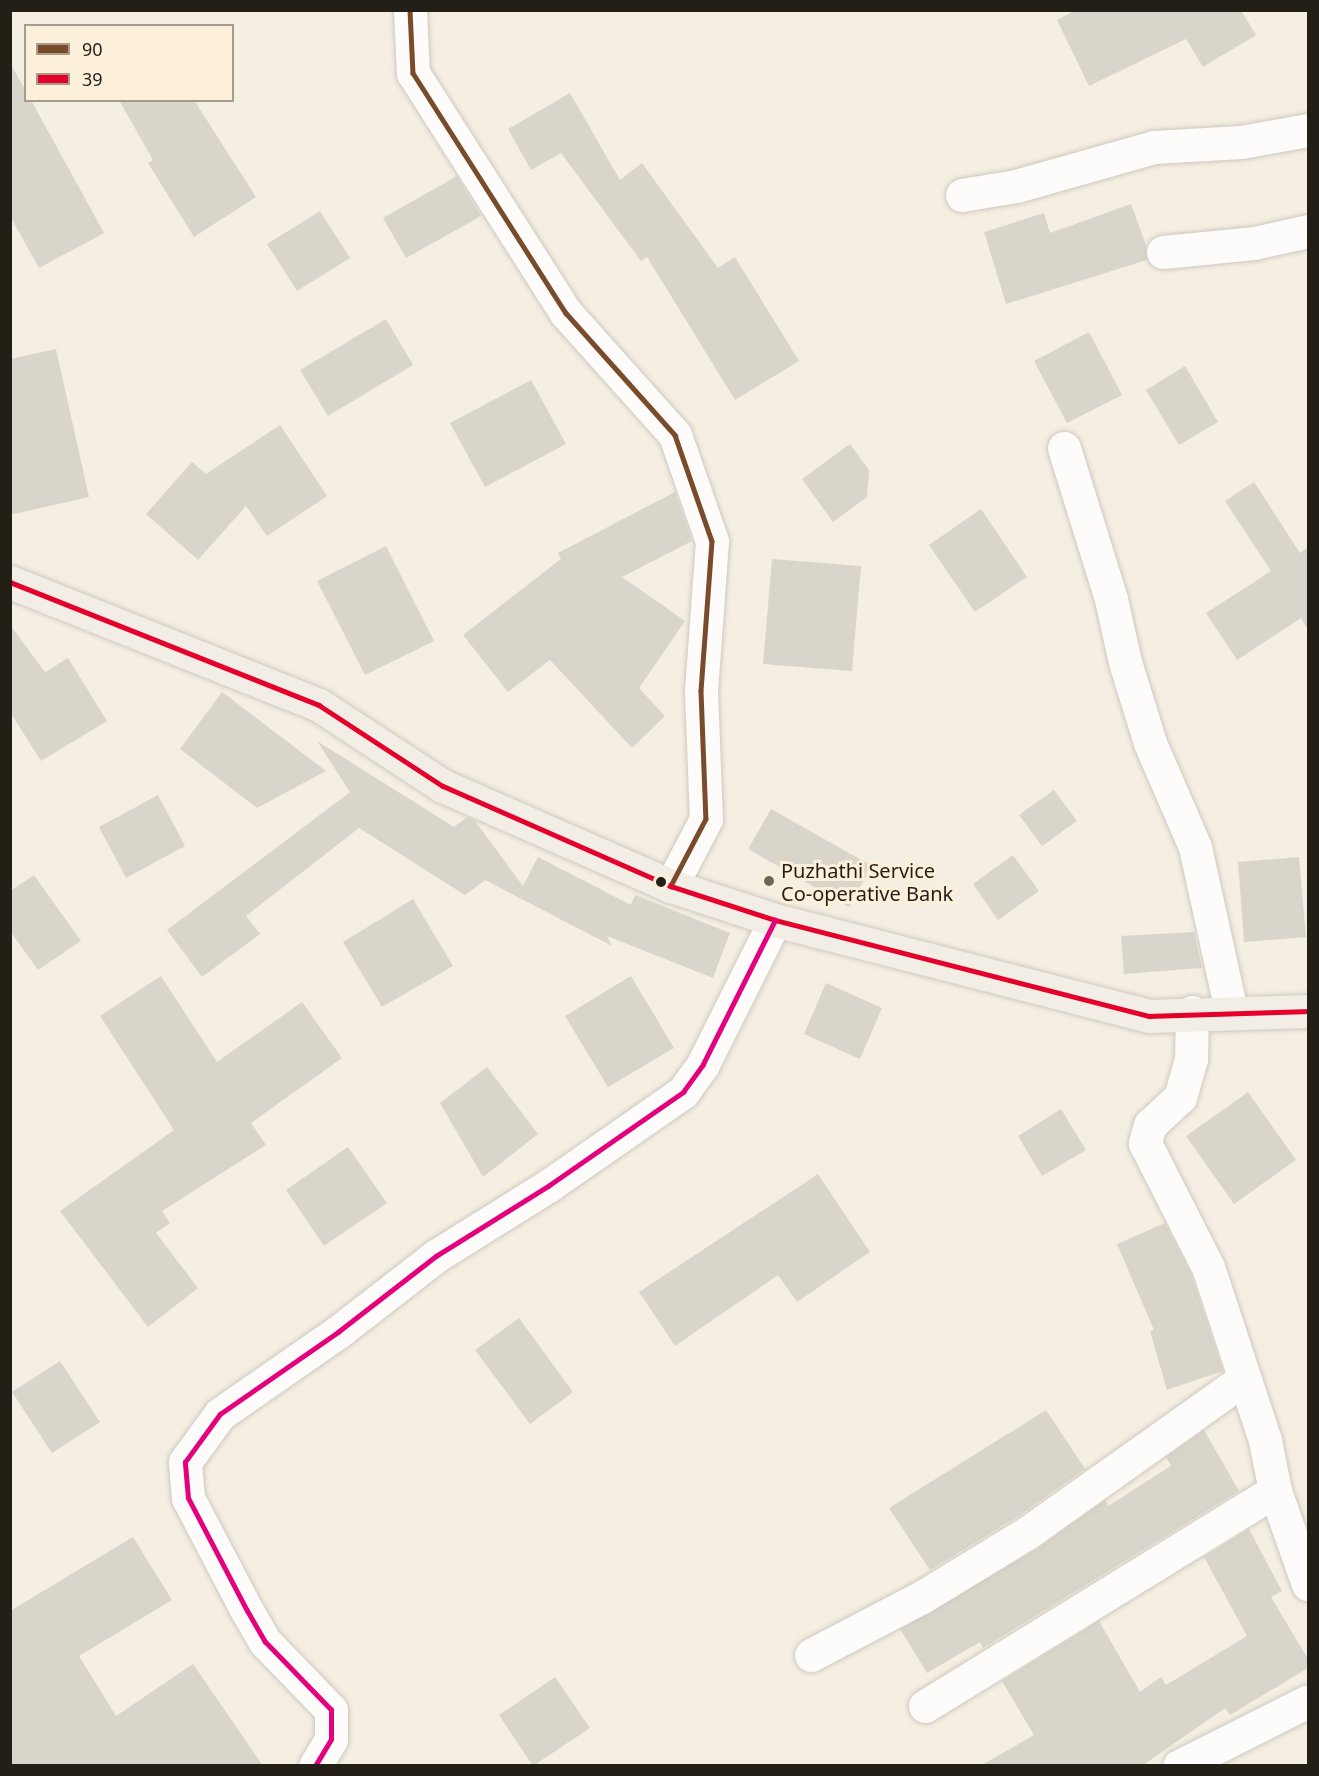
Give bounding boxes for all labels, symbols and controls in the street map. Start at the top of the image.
legend [24,24,234,102]
text: 90 [82,37,103,61]
text: 39 [82,67,103,91]
place label: Puzhathi Service Co-operative Bank [781,858,953,905]
marker: Puzhathi Service Co-operative Bank [762,874,776,888]
unlabelled marker [655,876,667,888]

